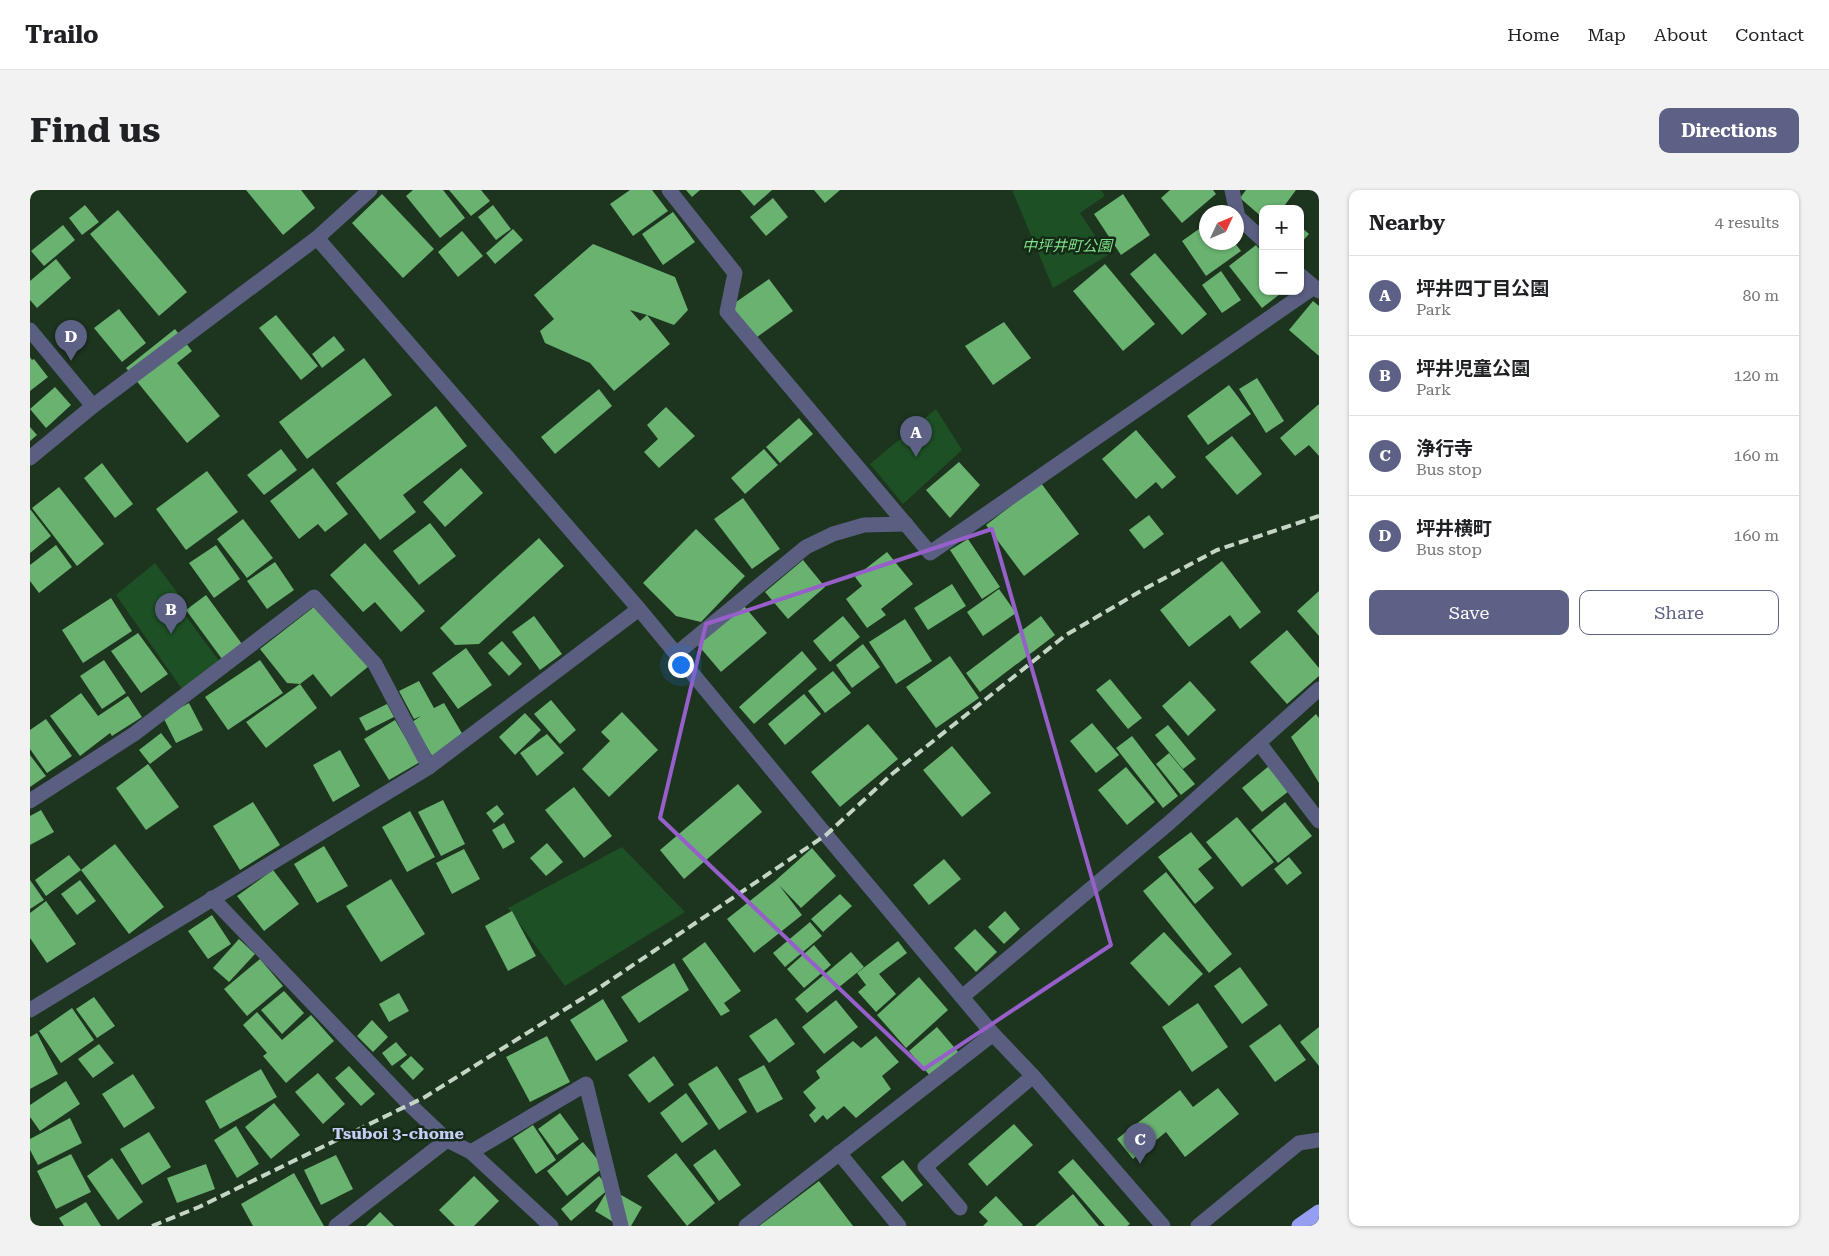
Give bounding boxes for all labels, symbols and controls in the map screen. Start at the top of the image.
text: Trailo [25,21,99,49]
text: Home [1507,24,1559,45]
text: Map [1587,24,1626,45]
text: About [1654,24,1707,45]
text: Contact [1735,24,1804,45]
button: Directions [1659,108,1799,153]
text: Find us [30,110,160,151]
north arrow [1199,205,1244,250]
map controls [1259,205,1304,295]
button: + [1259,205,1304,250]
text: Nearby [1369,211,1445,235]
text: 4 results [1715,213,1779,232]
park label: 中坪井町公園 [1022,237,1114,255]
button: − [1259,250,1304,295]
text: 坪井四丁目公園 [1416,277,1549,300]
text: A [1379,286,1391,305]
text: 80 m [1742,286,1779,305]
text: Park [1416,300,1451,319]
pin: D [55,320,87,361]
text: 坪井児童公園 [1416,357,1530,380]
text: B [1379,366,1391,385]
text: 120 m [1733,366,1779,385]
text: Park [1416,380,1451,399]
pin: A [900,416,932,457]
text: 浄行寺 [1416,437,1473,460]
text: C [1379,446,1391,465]
text: 160 m [1733,446,1779,465]
text: Bus stop [1416,460,1482,479]
text: 坪井横町 [1416,517,1492,540]
text: D [1379,526,1391,545]
text: 160 m [1733,526,1779,545]
text: Bus stop [1416,540,1482,559]
button: Save [1369,590,1569,635]
button: Share [1579,590,1779,635]
pin: B [155,593,187,634]
your location [668,652,694,678]
pin: C [1124,1123,1156,1164]
district label: Tsuboi 3-chome [332,1124,464,1143]

